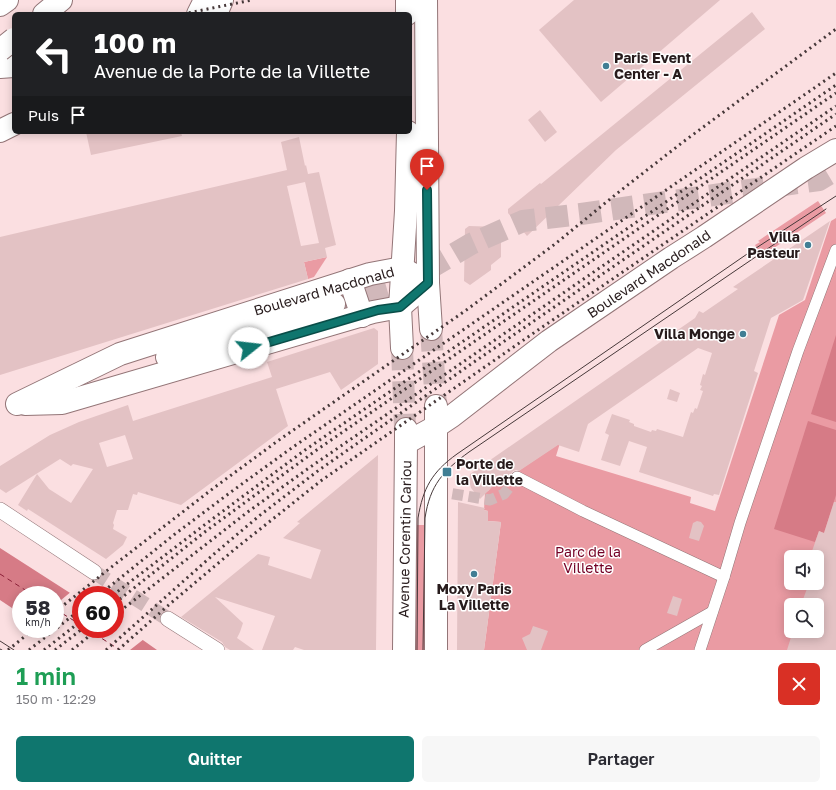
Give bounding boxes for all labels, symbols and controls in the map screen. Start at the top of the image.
text: 100 m [94,26,176,59]
icon: left [28,28,80,80]
place label: Paris Event Center - A [614,49,691,82]
text: Avenue de la Porte de la Villette [94,60,370,82]
marker: Paris Event Center - A [601,61,611,71]
icon: arrive [67,104,89,126]
text: Puis [28,106,59,124]
pin [410,149,444,190]
icon: arrive [416,155,438,177]
street label: Boulevard Macdonald [584,226,714,321]
place label: Villa Pasteur [747,228,801,261]
marker: Villa Pasteur [803,240,813,250]
street label: Boulevard Macdonald [252,262,396,319]
place label: Villa Monge [654,325,735,342]
position arrow [228,327,270,369]
marker: Villa Monge [738,329,748,339]
place label: Porte de la Villette [456,455,523,488]
street label: Avenue Corentin Cariou [395,460,414,618]
marker: Porte de la Villette [441,466,453,478]
park label: Parc de la Villette [555,543,621,576]
map controls [784,550,824,638]
button: sound [784,550,824,590]
marker: Moxy Paris La Villette [469,569,479,579]
place label: Moxy Paris La Villette [436,580,512,613]
speed limit sign: 60 [72,586,124,638]
text: 58 [25,595,50,619]
button: search [784,598,824,638]
text: km/h [25,616,51,628]
text: 1 min [16,661,76,690]
button: close [778,663,820,705]
text: 150 m · 12:29 [16,691,96,707]
button: Quitter [16,736,414,782]
button: Partager [422,736,820,782]

